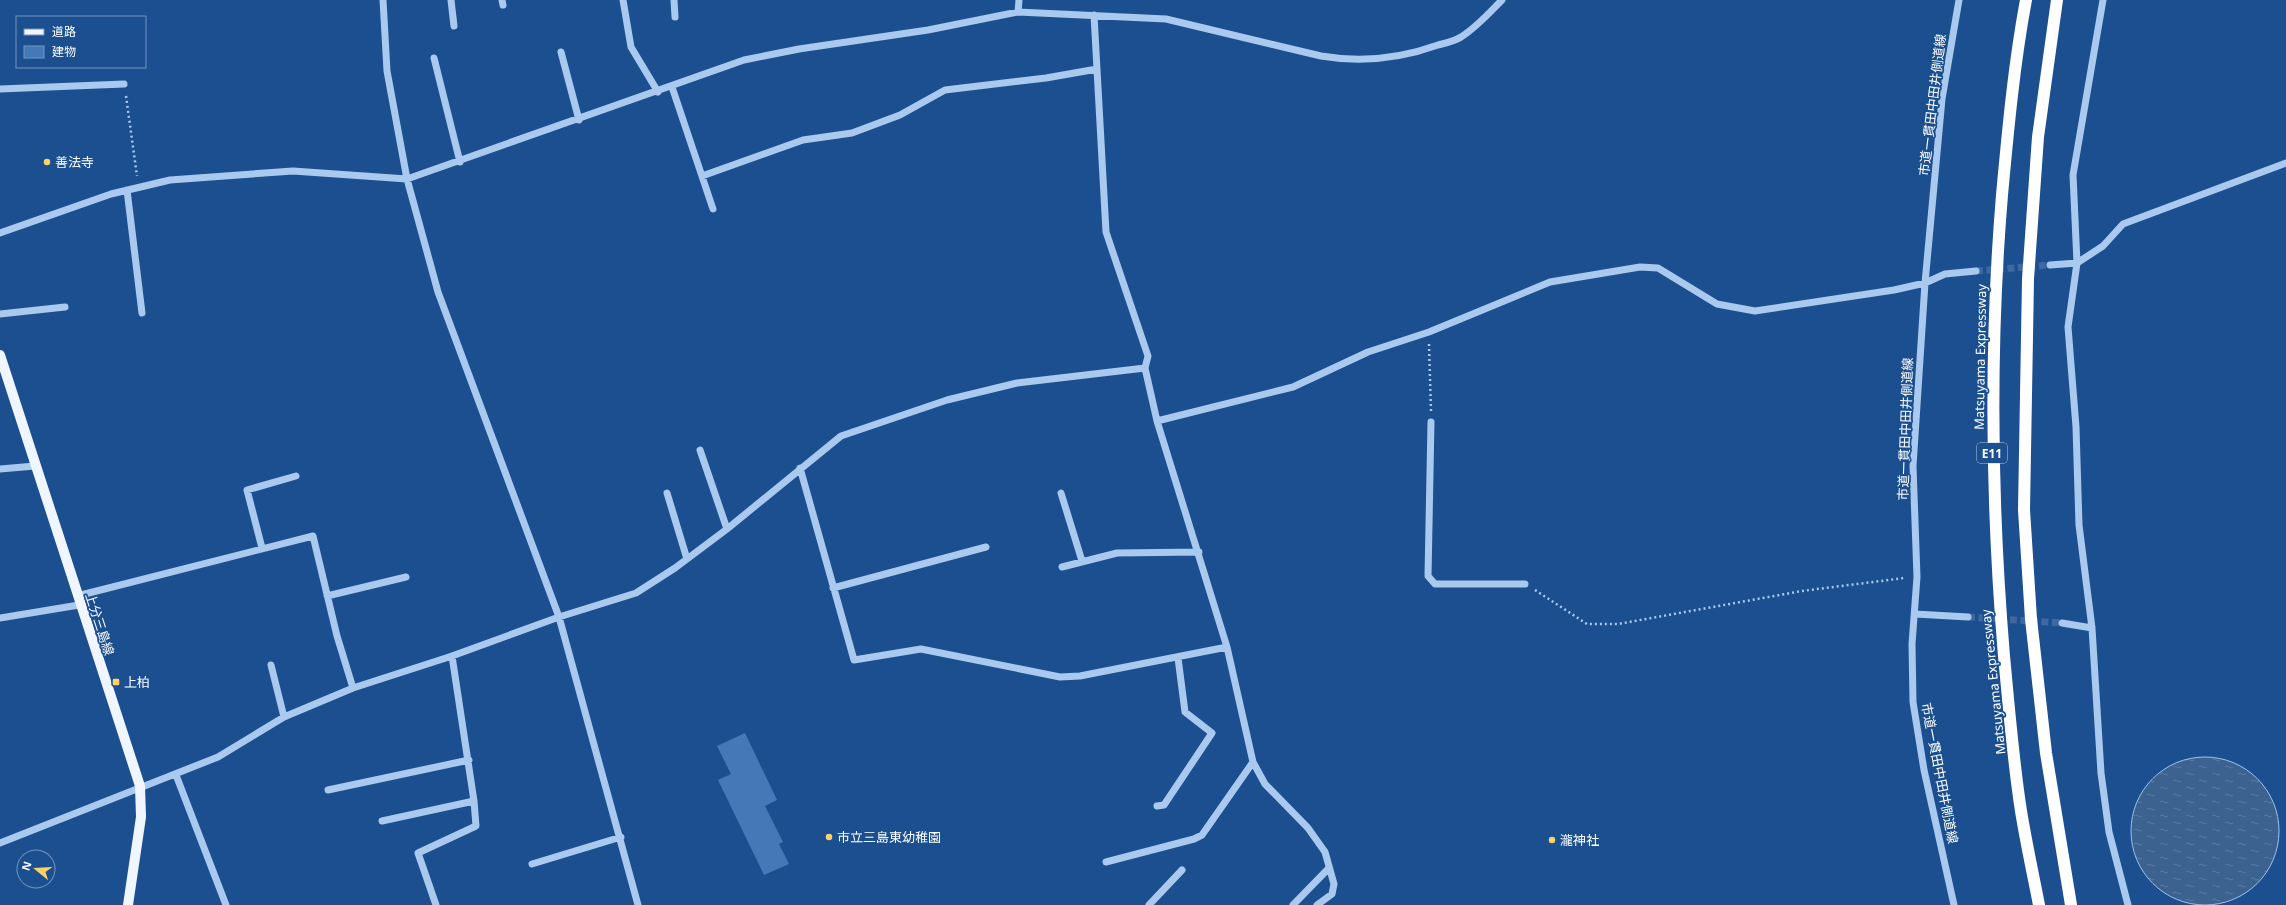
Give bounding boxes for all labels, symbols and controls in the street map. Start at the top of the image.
legend [16,16,146,68]
text: 道路 [52,23,76,40]
street label: 市道一貫田中田井側道線 [1914,33,1950,177]
text: 建物 [52,43,76,60]
place label: 善法寺 [55,153,94,171]
marker: 善法寺 [42,157,52,167]
street label: Matsuyama Expressway [1970,284,1990,430]
street label: 市道一貫田中田井側道線 [1894,357,1916,501]
road number: E11 [1977,443,2007,463]
street label: 上分三島線 [81,590,119,658]
street label: Matsuyama Expressway [1976,608,2010,756]
place label: 上柏 [124,673,150,691]
marker: 上柏 [111,677,121,687]
street label: 市道一貫田中田井側道線 [1918,701,1962,845]
place label: 市立三島東幼稚園 [837,828,941,846]
place label: 瀧神社 [1560,831,1599,849]
marker: 市立三島東幼稚園 [824,832,834,842]
marker: 瀧神社 [1547,835,1557,845]
north arrow [16,849,56,889]
text: N [17,859,35,872]

